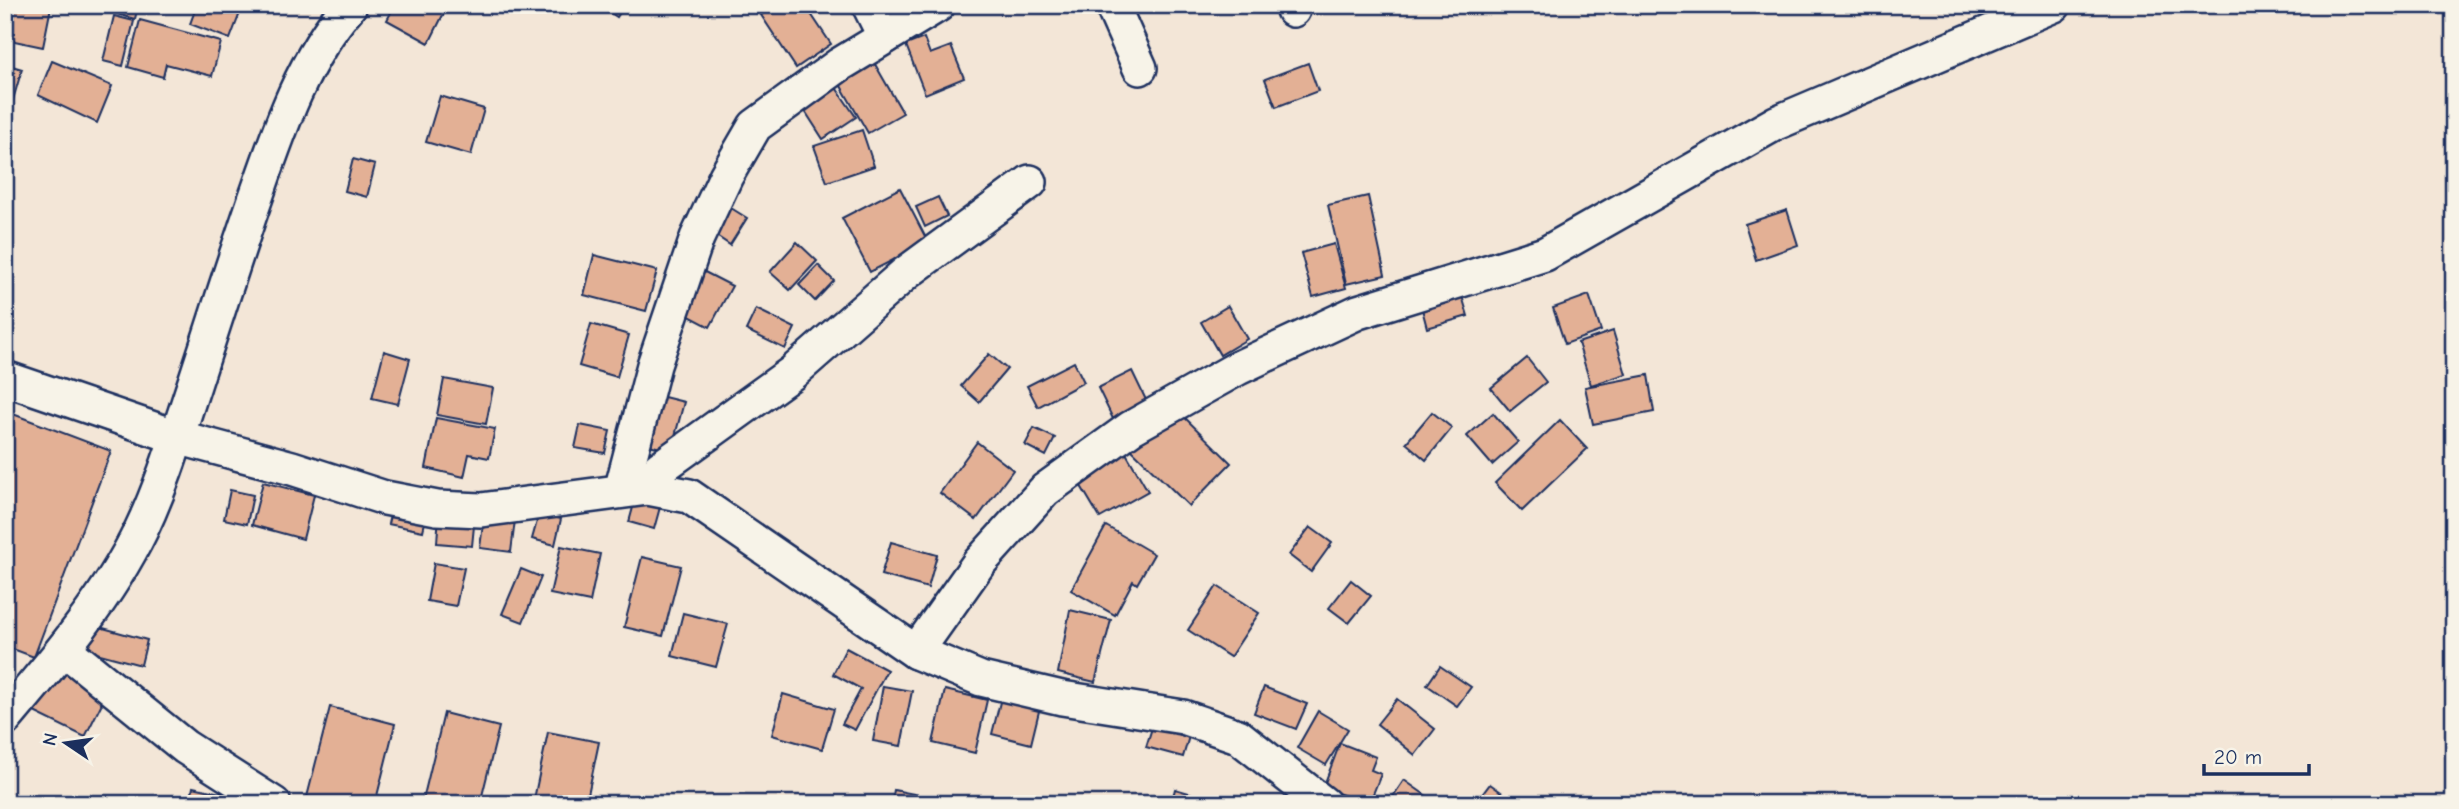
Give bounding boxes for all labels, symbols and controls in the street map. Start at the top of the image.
north arrow [32,708,102,778]
text: N [38,731,63,748]
scale bar [2204,732,2308,776]
text: 20 m [2214,745,2262,769]

